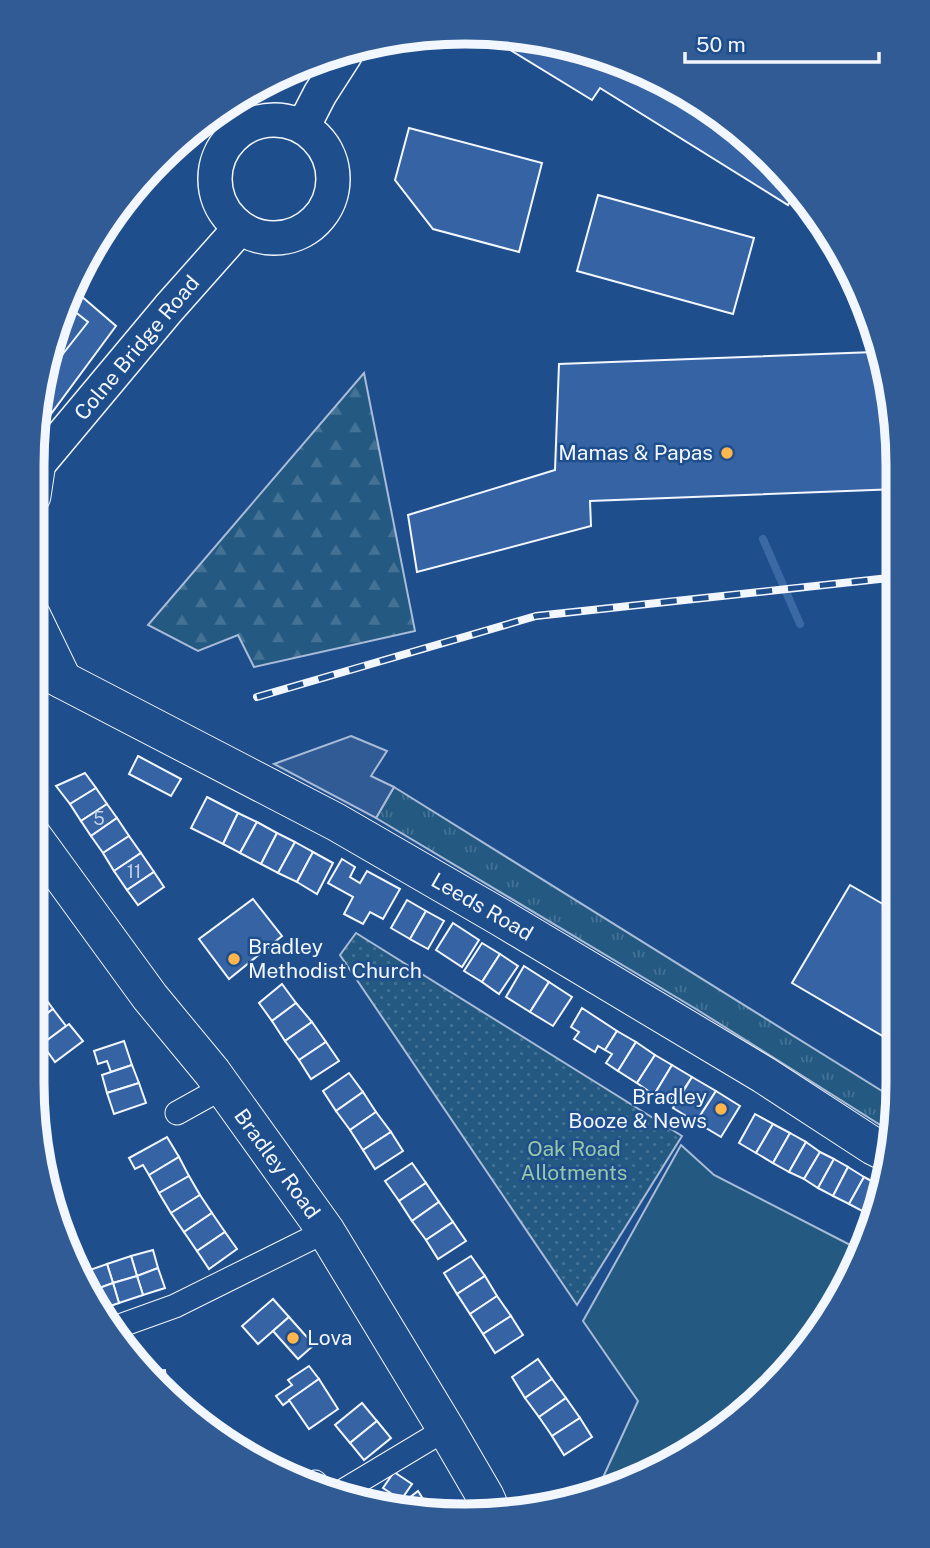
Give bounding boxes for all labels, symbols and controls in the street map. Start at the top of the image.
scale bar [685,21,879,65]
text: 50 m [696,32,746,57]
street label: Colne Bridge Road [69,270,204,425]
place label: Mamas & Papas [558,440,713,465]
marker: Mamas & Papas [719,445,735,461]
house number: 5 [93,808,105,829]
house number: 11 [127,861,141,882]
street label: Leeds Road [427,867,538,946]
place label: Bradley Methodist Church [248,934,422,983]
marker: Bradley Methodist Church [226,951,242,967]
place label: Bradley Booze & News [568,1084,707,1133]
marker: Bradley Booze & News [713,1101,729,1117]
street label: Bradley Road [229,1104,326,1224]
park label: Oak Road Allotments [521,1136,627,1185]
place label: Lova [307,1325,352,1350]
marker: Lova [285,1330,301,1346]

